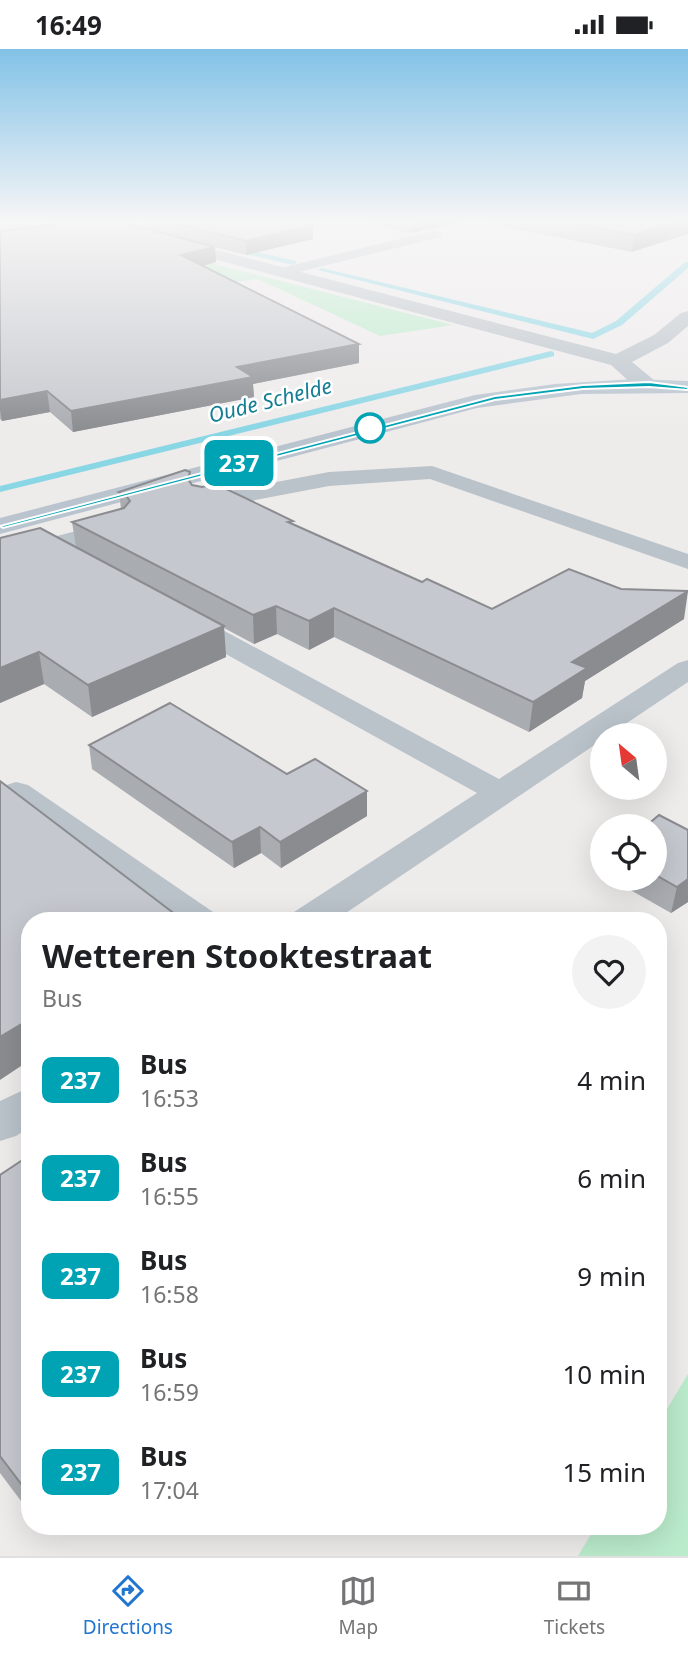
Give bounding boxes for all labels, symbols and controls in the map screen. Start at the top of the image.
text: 16:49 [35,7,102,43]
water label: Oude Schelde [205,371,335,429]
unlabelled marker [355,413,385,443]
line badge: 237 [199,440,279,486]
text: 237 [218,446,260,479]
north arrow [590,723,667,800]
map controls [590,723,667,891]
button: locate [590,814,667,891]
text: Wetteren Stooktestraat [42,933,432,978]
button: heart [572,935,646,1009]
text: Bus [42,982,82,1014]
text: Bus [140,1046,187,1082]
text: 4 min [577,1062,646,1098]
text: 237 [60,1063,101,1096]
text: 16:53 [140,1082,199,1114]
text: Bus [140,1144,187,1180]
text: 6 min [577,1160,646,1196]
text: 237 [60,1161,101,1194]
text: 16:55 [140,1180,199,1212]
text: Bus [140,1242,187,1278]
text: 9 min [577,1258,646,1294]
text: 237 [60,1259,101,1292]
text: 16:58 [140,1278,199,1310]
text: Bus [140,1340,187,1376]
text: 10 min [562,1356,646,1392]
text: 237 [60,1357,101,1390]
text: 16:59 [140,1376,199,1408]
text: Bus [140,1438,187,1474]
text: 15 min [562,1454,646,1490]
text: 237 [60,1455,101,1488]
text: 17:04 [140,1474,199,1506]
tab: Directions [83,1572,173,1640]
tab: Map [339,1572,378,1640]
tab: Tickets [544,1572,605,1640]

